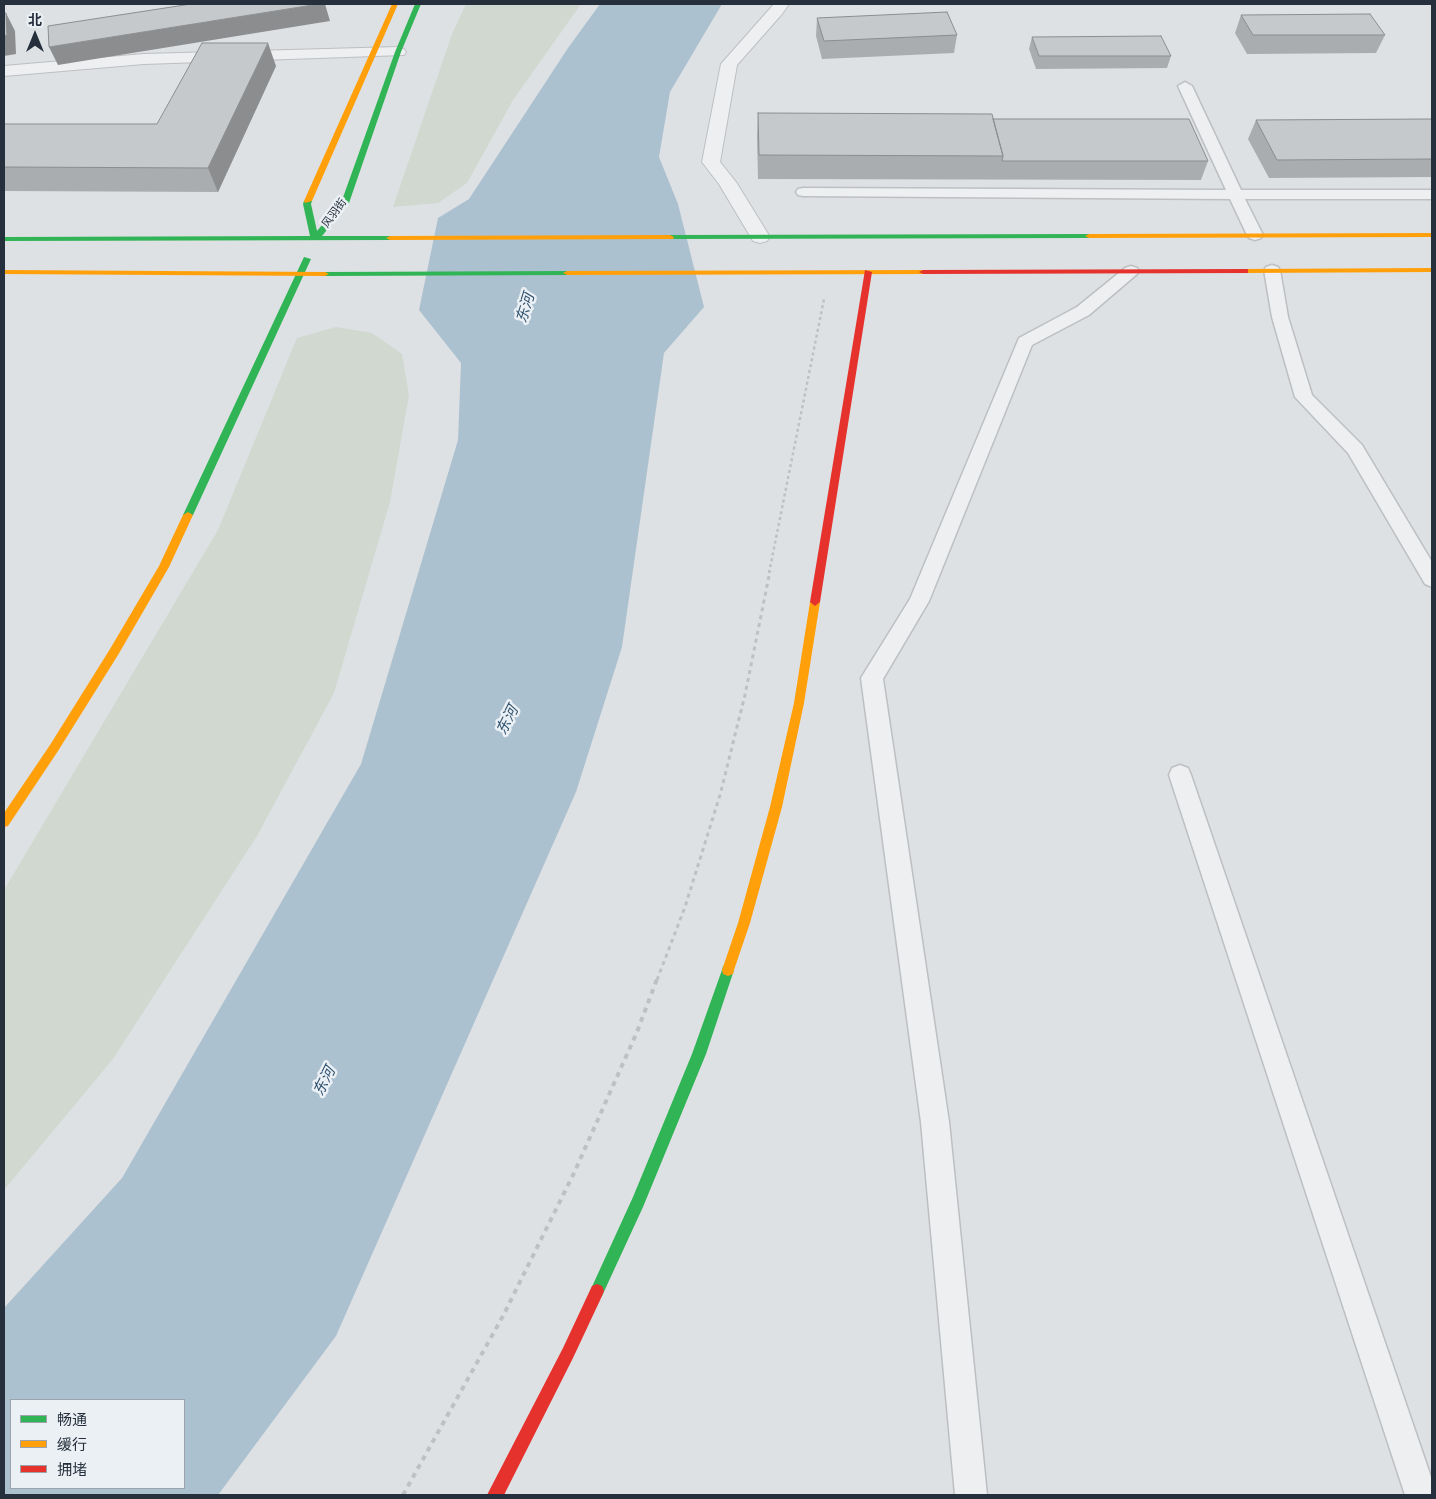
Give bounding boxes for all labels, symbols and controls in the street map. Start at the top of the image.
north arrow [10,10,60,60]
text: 北 [28,11,42,28]
street label: 风羽街 [319,196,349,230]
water label: 东河 [512,291,538,325]
water label: 东河 [492,703,522,737]
water label: 东河 [309,1064,339,1098]
legend [10,1399,185,1489]
text: 畅通 [57,1410,87,1428]
text: 缓行 [57,1435,87,1453]
text: 拥堵 [57,1460,87,1478]

